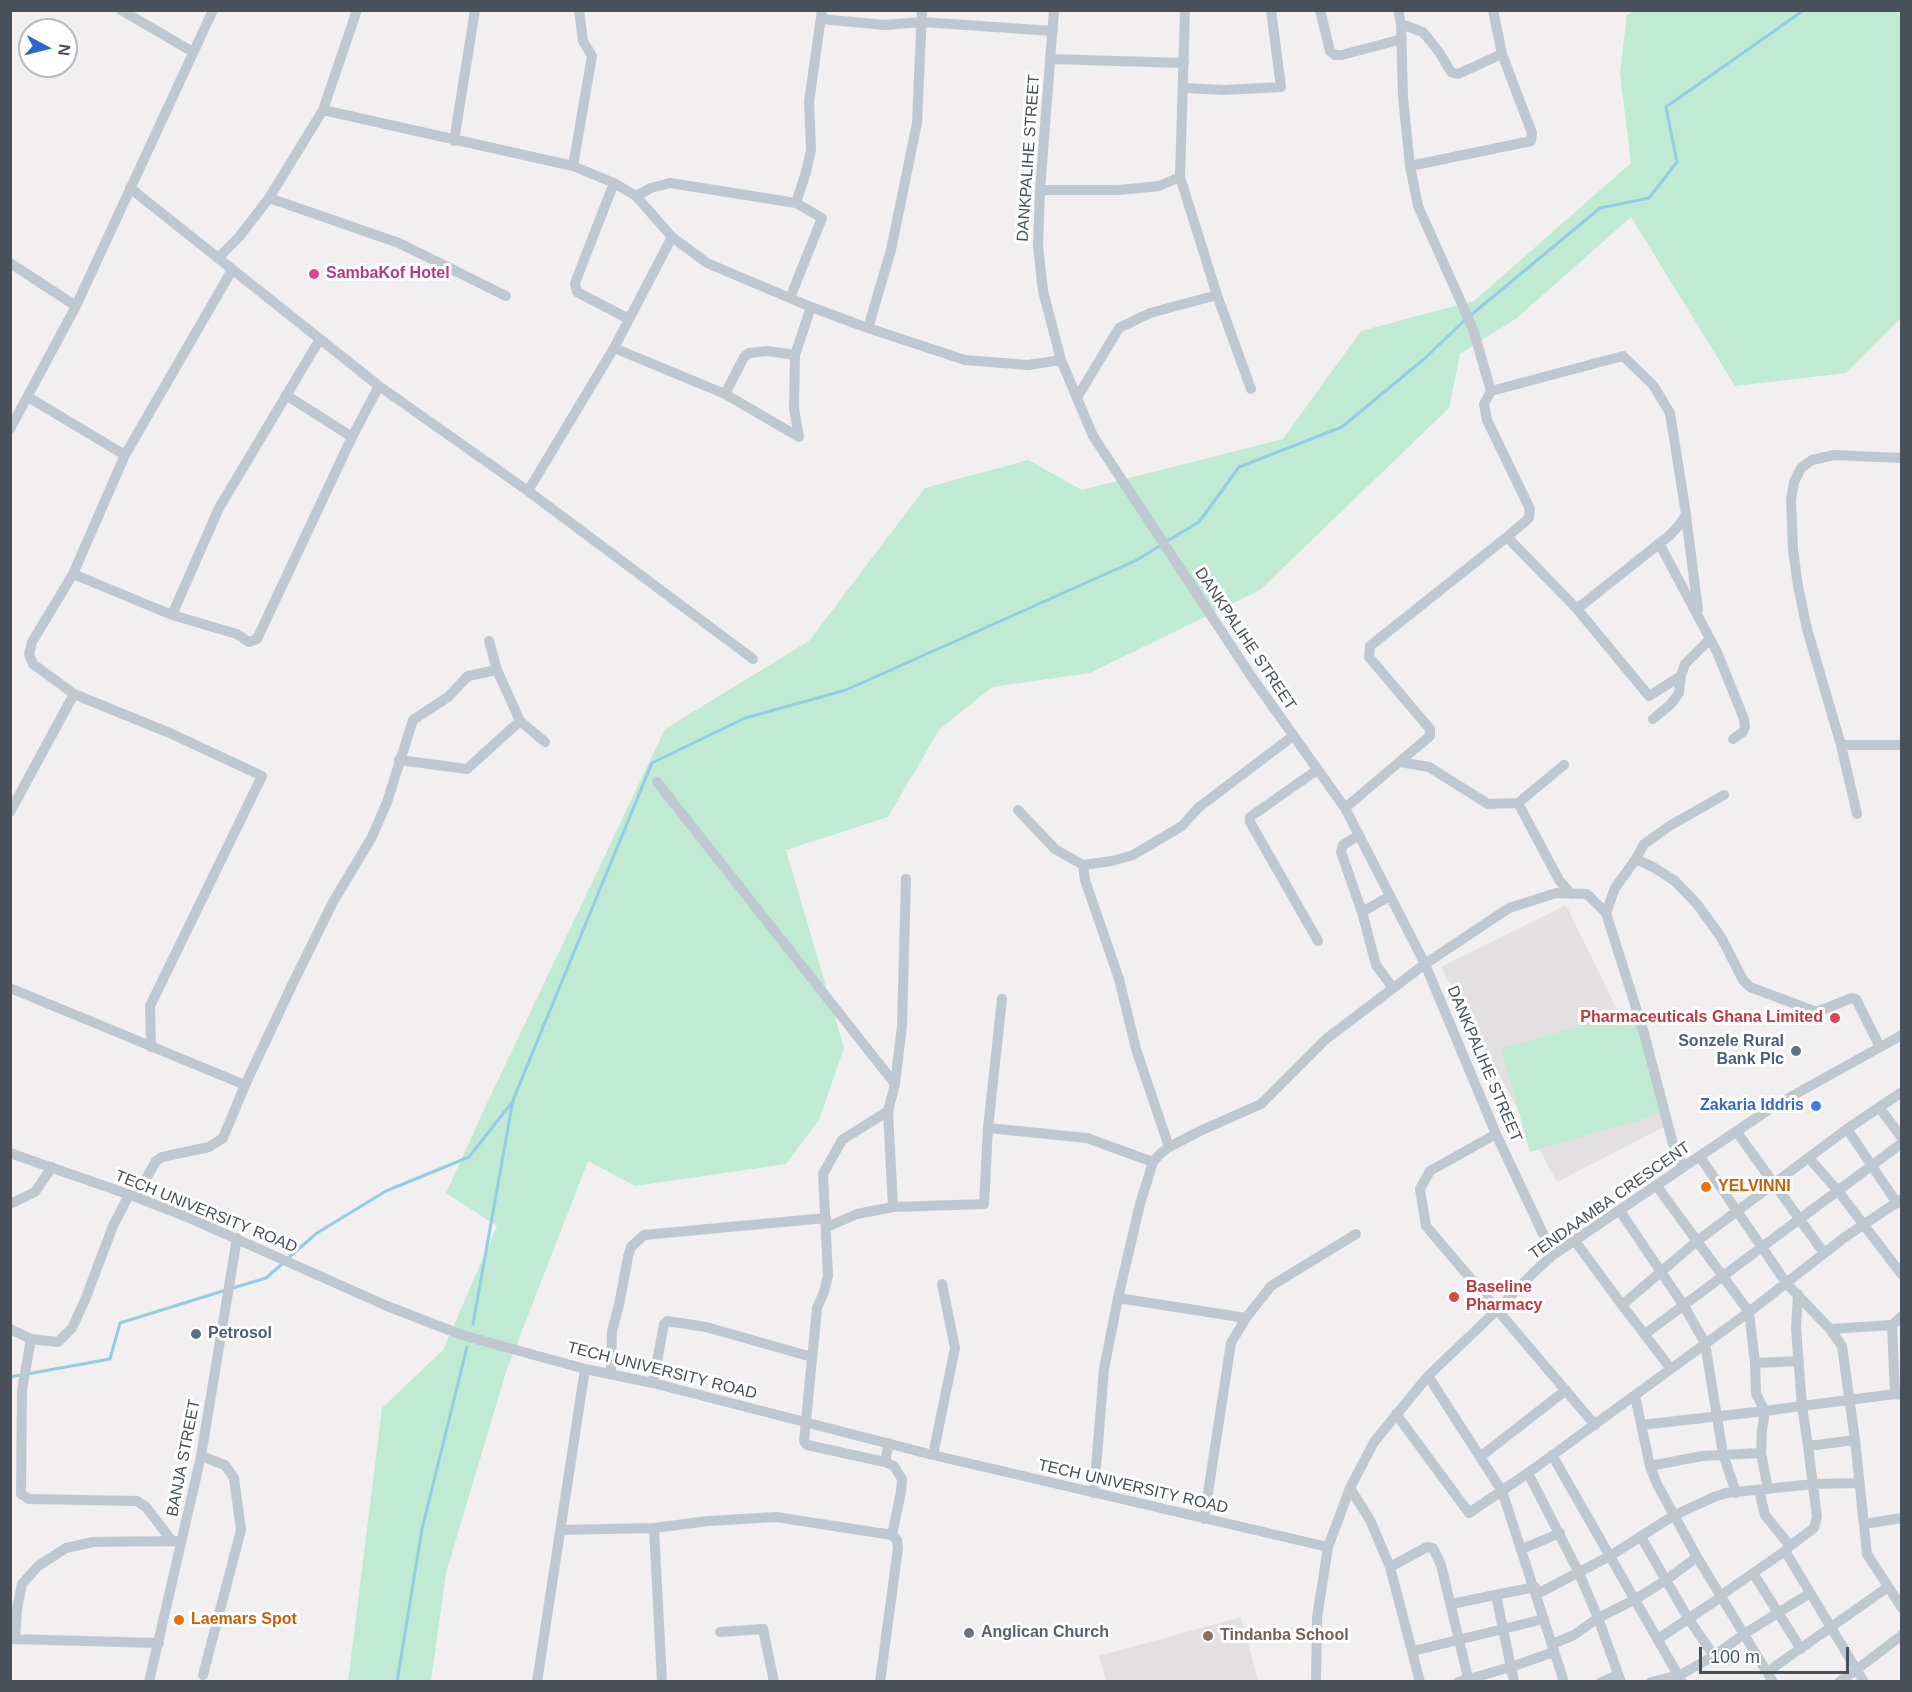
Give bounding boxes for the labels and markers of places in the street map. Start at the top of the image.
place label: SambaKof Hotel [326,264,450,284]
marker: SambaKof Hotel [307,267,321,281]
place label: Pharmaceuticals Ghana Limited [1580,1008,1823,1028]
marker: Pharmaceuticals Ghana Limited [1828,1011,1842,1025]
place label: Sonzele Rural Bank Plc [1678,1032,1784,1070]
marker: Sonzele Rural Bank Plc [1789,1044,1803,1058]
place label: Zakaria Iddris [1700,1096,1804,1116]
marker: Zakaria Iddris [1809,1099,1823,1113]
place label: YELVINNI [1718,1177,1791,1197]
marker: YELVINNI [1699,1180,1713,1194]
place label: Baseline Pharmacy [1466,1278,1542,1316]
marker: Baseline Pharmacy [1447,1290,1461,1304]
place label: Petrosol [208,1324,272,1344]
marker: Petrosol [189,1327,203,1341]
place label: Laemars Spot [191,1610,297,1630]
marker: Laemars Spot [172,1613,186,1627]
place label: Anglican Church [981,1623,1109,1643]
marker: Anglican Church [962,1626,976,1640]
place label: Tindanba School [1220,1626,1349,1646]
marker: Tindanba School [1201,1629,1215,1643]

